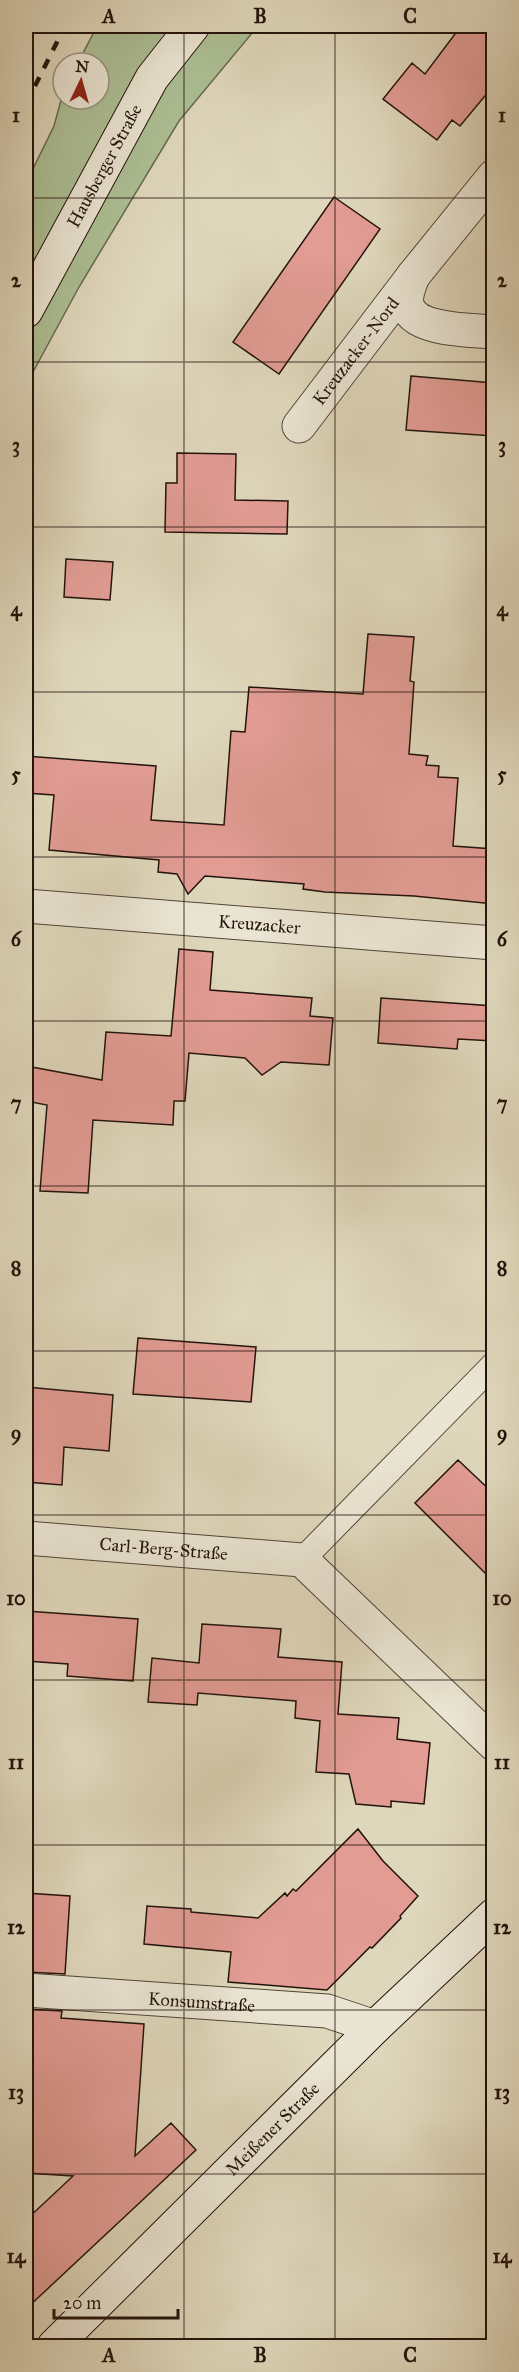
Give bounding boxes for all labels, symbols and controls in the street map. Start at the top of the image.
text: A [100,4,116,28]
text: B [253,4,267,28]
text: C [403,4,417,28]
north arrow [51,51,111,111]
text: N [75,56,90,77]
street label: Hausberger Straße [62,100,147,231]
text: 1 [12,103,20,127]
text: 1 [498,103,506,127]
text: 2 [11,268,22,292]
text: 2 [497,268,508,292]
street label: Kreuzacker-Nord [308,293,404,409]
text: 3 [12,433,20,458]
text: 3 [498,433,506,458]
text: 4 [10,597,22,622]
text: 4 [496,597,508,622]
text: 5 [11,762,21,786]
text: 5 [497,762,507,786]
street label: Kreuzacker [217,910,302,939]
text: 6 [11,927,23,951]
text: 6 [497,927,509,951]
text: 7 [11,1091,22,1115]
text: 7 [497,1091,508,1115]
text: 8 [11,1256,21,1280]
text: 8 [497,1256,507,1280]
text: 9 [11,1421,21,1446]
text: 9 [497,1421,507,1446]
street label: Carl-Berg-Straße [99,1533,229,1565]
text: 10 [6,1586,26,1610]
text: 10 [492,1586,512,1610]
text: 11 [8,1750,24,1774]
text: 11 [494,1750,510,1774]
text: 12 [7,1915,26,1939]
text: 12 [493,1915,512,1939]
street label: Konsumstraße [147,1988,256,2017]
street label: Meißener Straße [221,2078,324,2180]
text: 13 [8,2080,24,2105]
text: 13 [494,2080,510,2105]
text: 14 [6,2244,26,2269]
text: 14 [492,2244,512,2269]
scale bar [54,2282,178,2320]
text: 20 m [63,2292,101,2314]
text: A [100,2343,116,2367]
text: B [253,2343,267,2367]
text: C [403,2343,417,2367]

